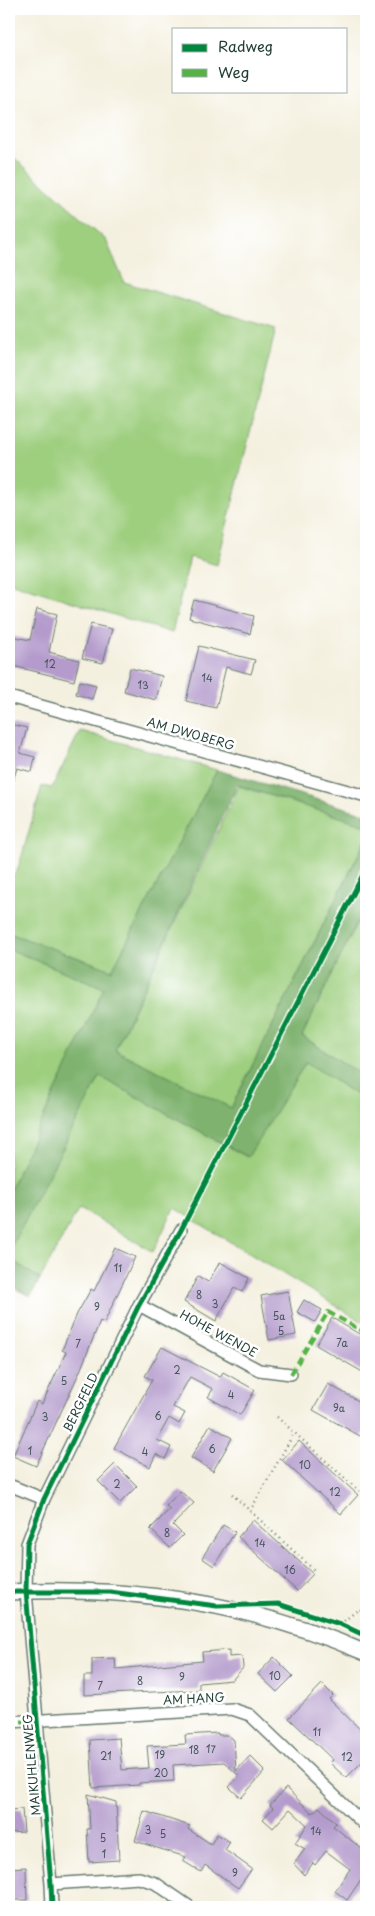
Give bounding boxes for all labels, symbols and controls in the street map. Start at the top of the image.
legend [172,28,348,92]
text: Radweg [218,34,273,57]
text: Weg [218,60,249,83]
house number: 12 [44,656,56,671]
house number: 14 [201,670,213,685]
house number: 13 [137,677,149,692]
street label: AM DWOBERG [145,712,237,754]
house number: 11 [114,1260,122,1275]
house number: 8 [196,1287,202,1302]
house number: 3 [212,1296,218,1311]
house number: 9 [94,1299,100,1314]
street label: HOHE WENDE [177,1305,261,1361]
house number: 5a [273,1308,286,1323]
house number: 5 [278,1323,284,1338]
house number: 7a [336,1335,348,1350]
house number: 7 [75,1336,81,1351]
house number: 2 [173,1362,181,1377]
street label: BERGFELD [58,1369,102,1435]
house number: 5 [61,1373,67,1388]
house number: 4 [228,1387,235,1402]
house number: 9a [333,1400,346,1415]
house number: 6 [154,1408,162,1423]
house number: 3 [42,1409,48,1424]
house number: 6 [208,1441,216,1456]
house number: 1 [28,1443,32,1458]
house number: 4 [142,1444,149,1459]
house number: 10 [299,1457,311,1472]
house number: 2 [113,1476,121,1491]
house number: 12 [329,1484,341,1499]
house number: 8 [164,1525,170,1540]
house number: 14 [254,1535,266,1550]
house number: 16 [284,1562,296,1577]
house number: 10 [269,1668,281,1683]
house number: 9 [179,1669,185,1684]
house number: 8 [137,1673,143,1688]
house number: 7 [97,1678,103,1693]
street label: AM HANG [163,1687,225,1709]
street label: MAIKUHLENWEG [18,1713,44,1817]
house number: 11 [313,1724,321,1739]
house number: 17 [206,1741,217,1756]
house number: 18 [189,1742,199,1757]
house number: 19 [155,1747,165,1762]
house number: 21 [100,1748,112,1763]
house number: 12 [341,1749,353,1764]
house number: 20 [154,1765,168,1780]
house number: 3 [145,1822,151,1837]
house number: 14 [310,1823,322,1838]
house number: 5 [160,1826,166,1841]
house number: 5 [100,1830,106,1845]
house number: 1 [102,1846,106,1861]
house number: 9 [232,1865,238,1880]

